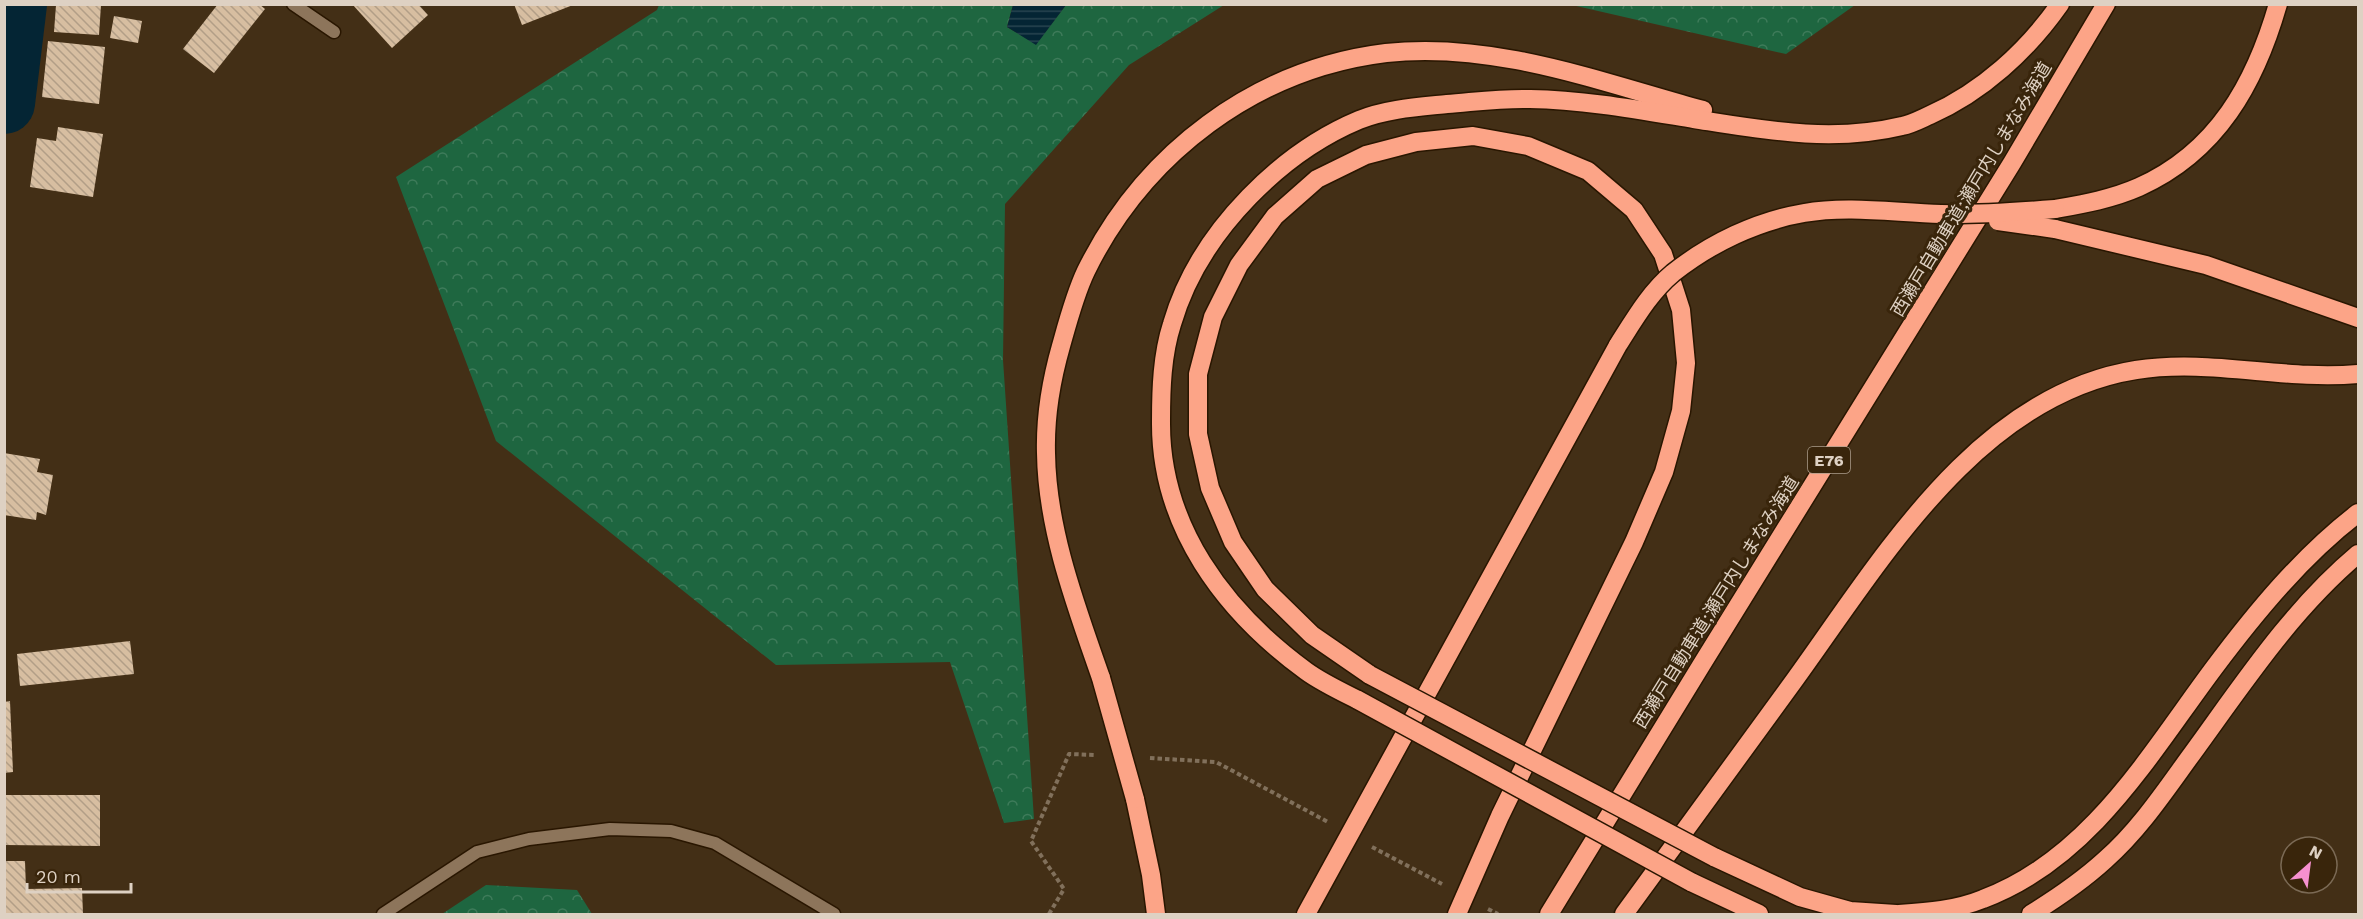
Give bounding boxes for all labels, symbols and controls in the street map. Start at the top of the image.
street label: 西瀬戸自動車道;瀬戸内しまなみ海道 [1886,58,2056,320]
road number: E76 [1808,447,1850,473]
street label: 西瀬戸自動車道;瀬戸内しまなみ海道 [1629,472,1803,732]
north arrow [2279,835,2339,895]
text: N [2306,841,2326,863]
scale bar [27,856,130,894]
text: 20 m [36,866,81,887]

